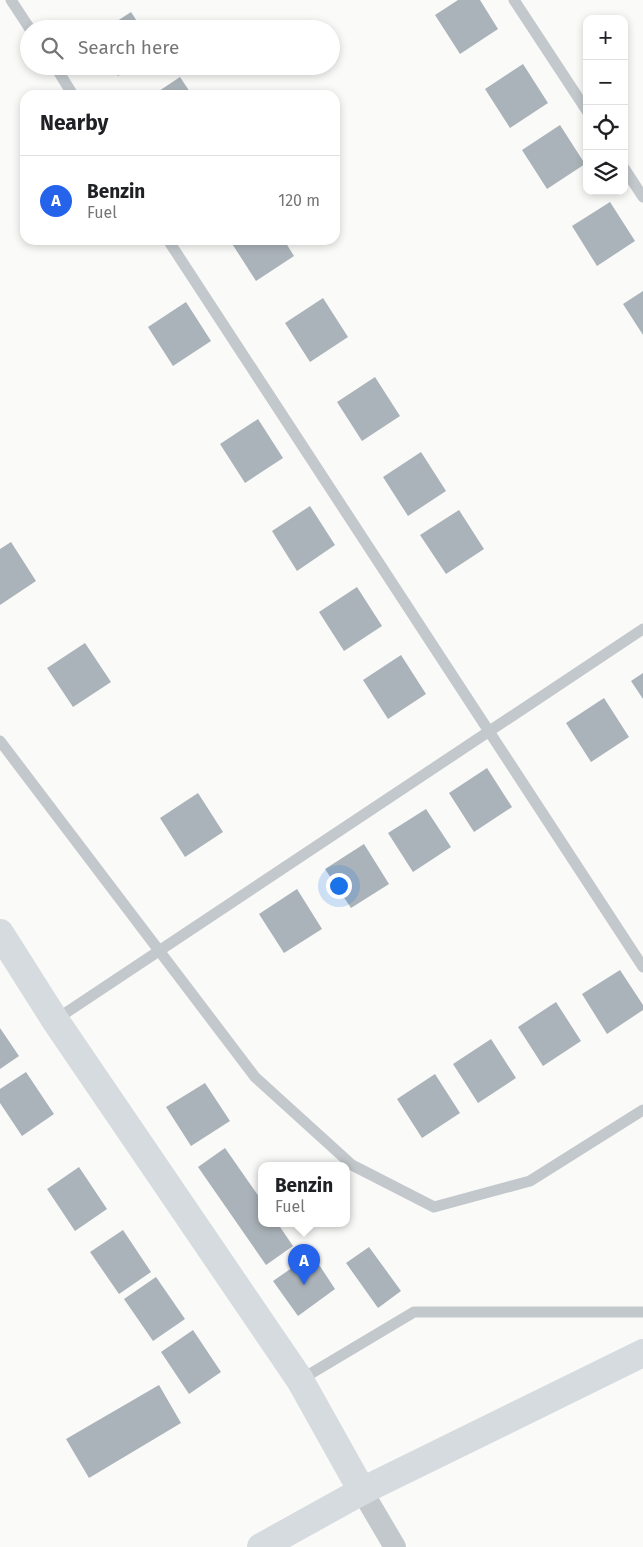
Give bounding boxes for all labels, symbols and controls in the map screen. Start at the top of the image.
map controls [583,15,628,195]
button: + [583,15,628,60]
search box [20,20,340,75]
icon: search [38,34,66,62]
text: Search here [78,36,179,59]
button: − [583,60,628,105]
button: locate [583,105,628,150]
text: Nearby [40,110,108,136]
button: layers [583,150,628,195]
text: Benzin [87,180,145,203]
text: A [51,191,61,210]
text: 120 m [278,191,320,210]
text: Fuel [87,203,117,222]
your location [326,873,352,899]
popup [258,1162,350,1227]
text: Benzin [275,1174,333,1197]
text: Fuel [275,1197,305,1216]
pin: A [288,1244,320,1285]

